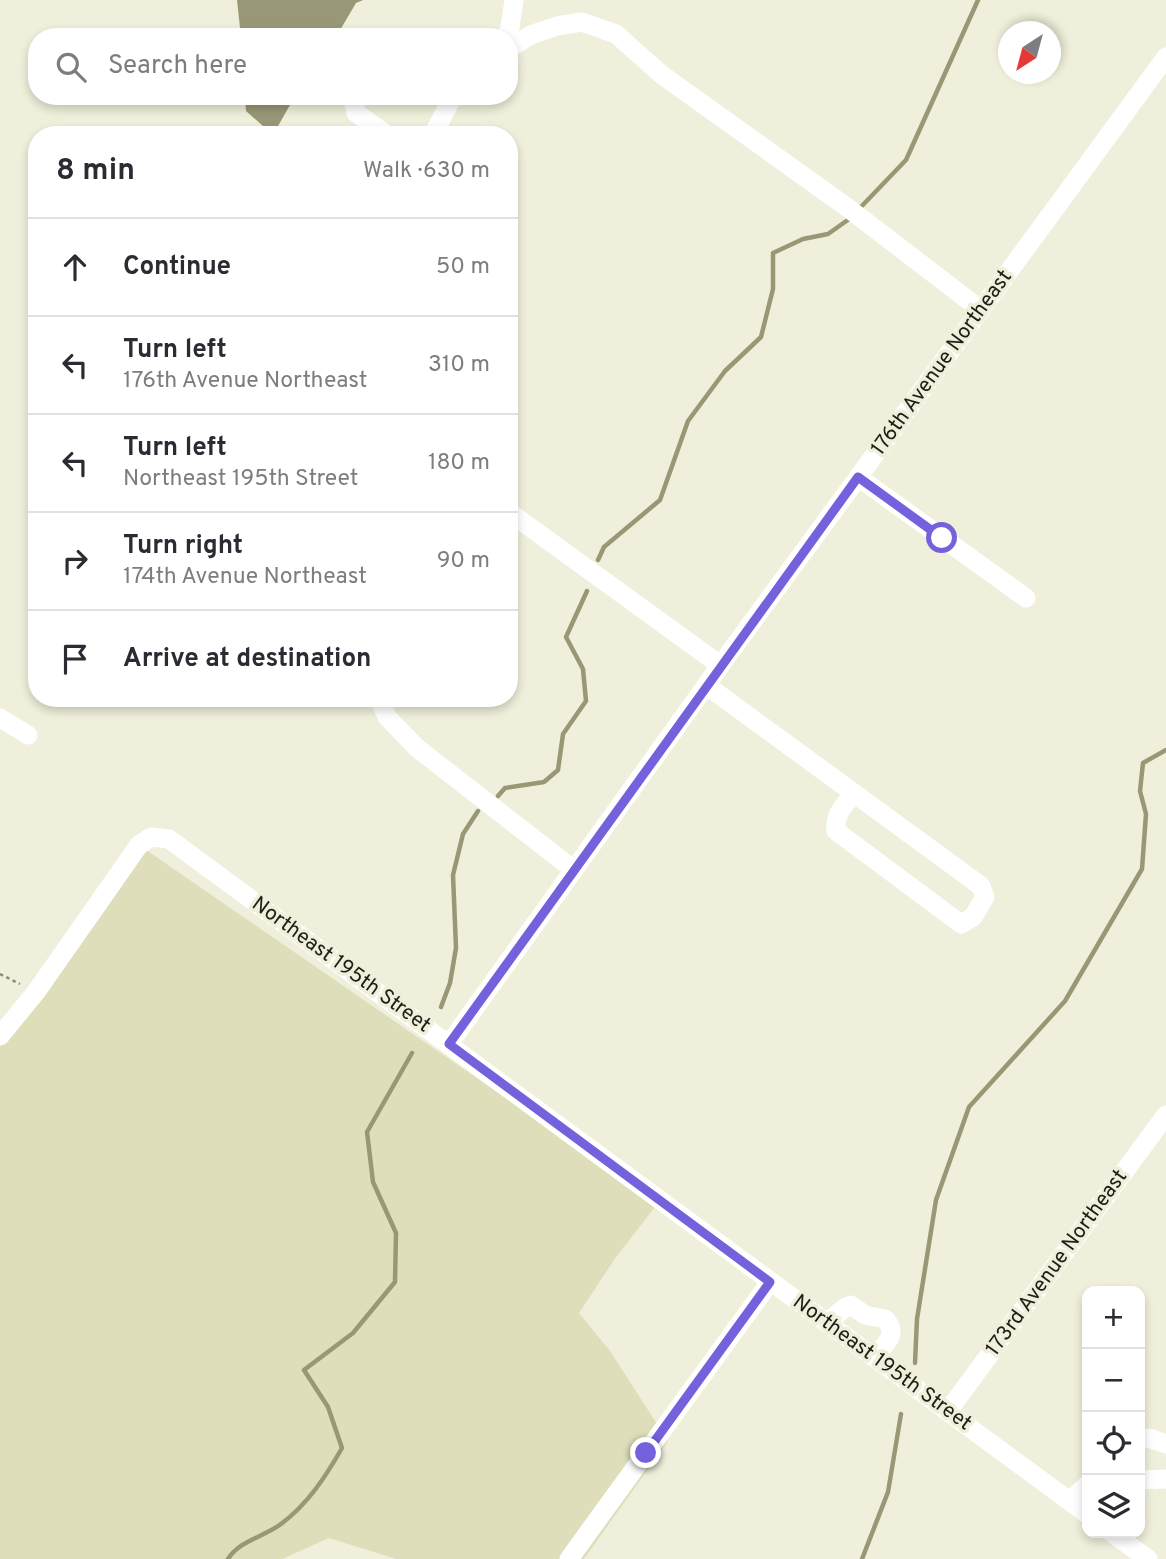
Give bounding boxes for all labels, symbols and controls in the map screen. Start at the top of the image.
north arrow [998,21,1061,84]
search box [28,28,518,105]
icon: search [52,48,90,86]
text: Search here [108,50,247,83]
text: 8 min [56,153,135,190]
text: Walk · 630 m [363,157,490,186]
icon: ahead [56,248,94,286]
text: Continue [123,251,231,284]
text: 50 m [436,253,490,282]
street label: 176th Avenue Northeast [865,265,1019,461]
text: Turn left [123,334,227,367]
icon: left [56,346,94,384]
text: 310 m [428,351,490,380]
text: 176th Avenue Northeast [123,367,368,396]
text: Turn left [123,432,227,465]
icon: left [56,444,94,482]
text: 180 m [428,449,490,478]
text: Northeast 195th Street [123,465,358,494]
route start [926,522,957,553]
text: Turn right [123,530,243,563]
icon: right [56,542,94,580]
text: 90 m [437,547,490,576]
text: 174th Avenue Northeast [123,563,367,592]
icon: arrive [56,640,94,678]
text: Arrive at destination [123,643,371,676]
street label: Northeast 195th Street [246,891,436,1039]
street label: 173rd Avenue Northeast [980,1164,1134,1362]
map controls [1082,1286,1145,1538]
button: + [1082,1286,1145,1349]
street label: Northeast 195th Street [787,1289,977,1437]
button: − [1082,1349,1145,1412]
button: locate [1082,1412,1145,1475]
route end [630,1437,661,1468]
button: layers [1082,1475,1145,1538]

